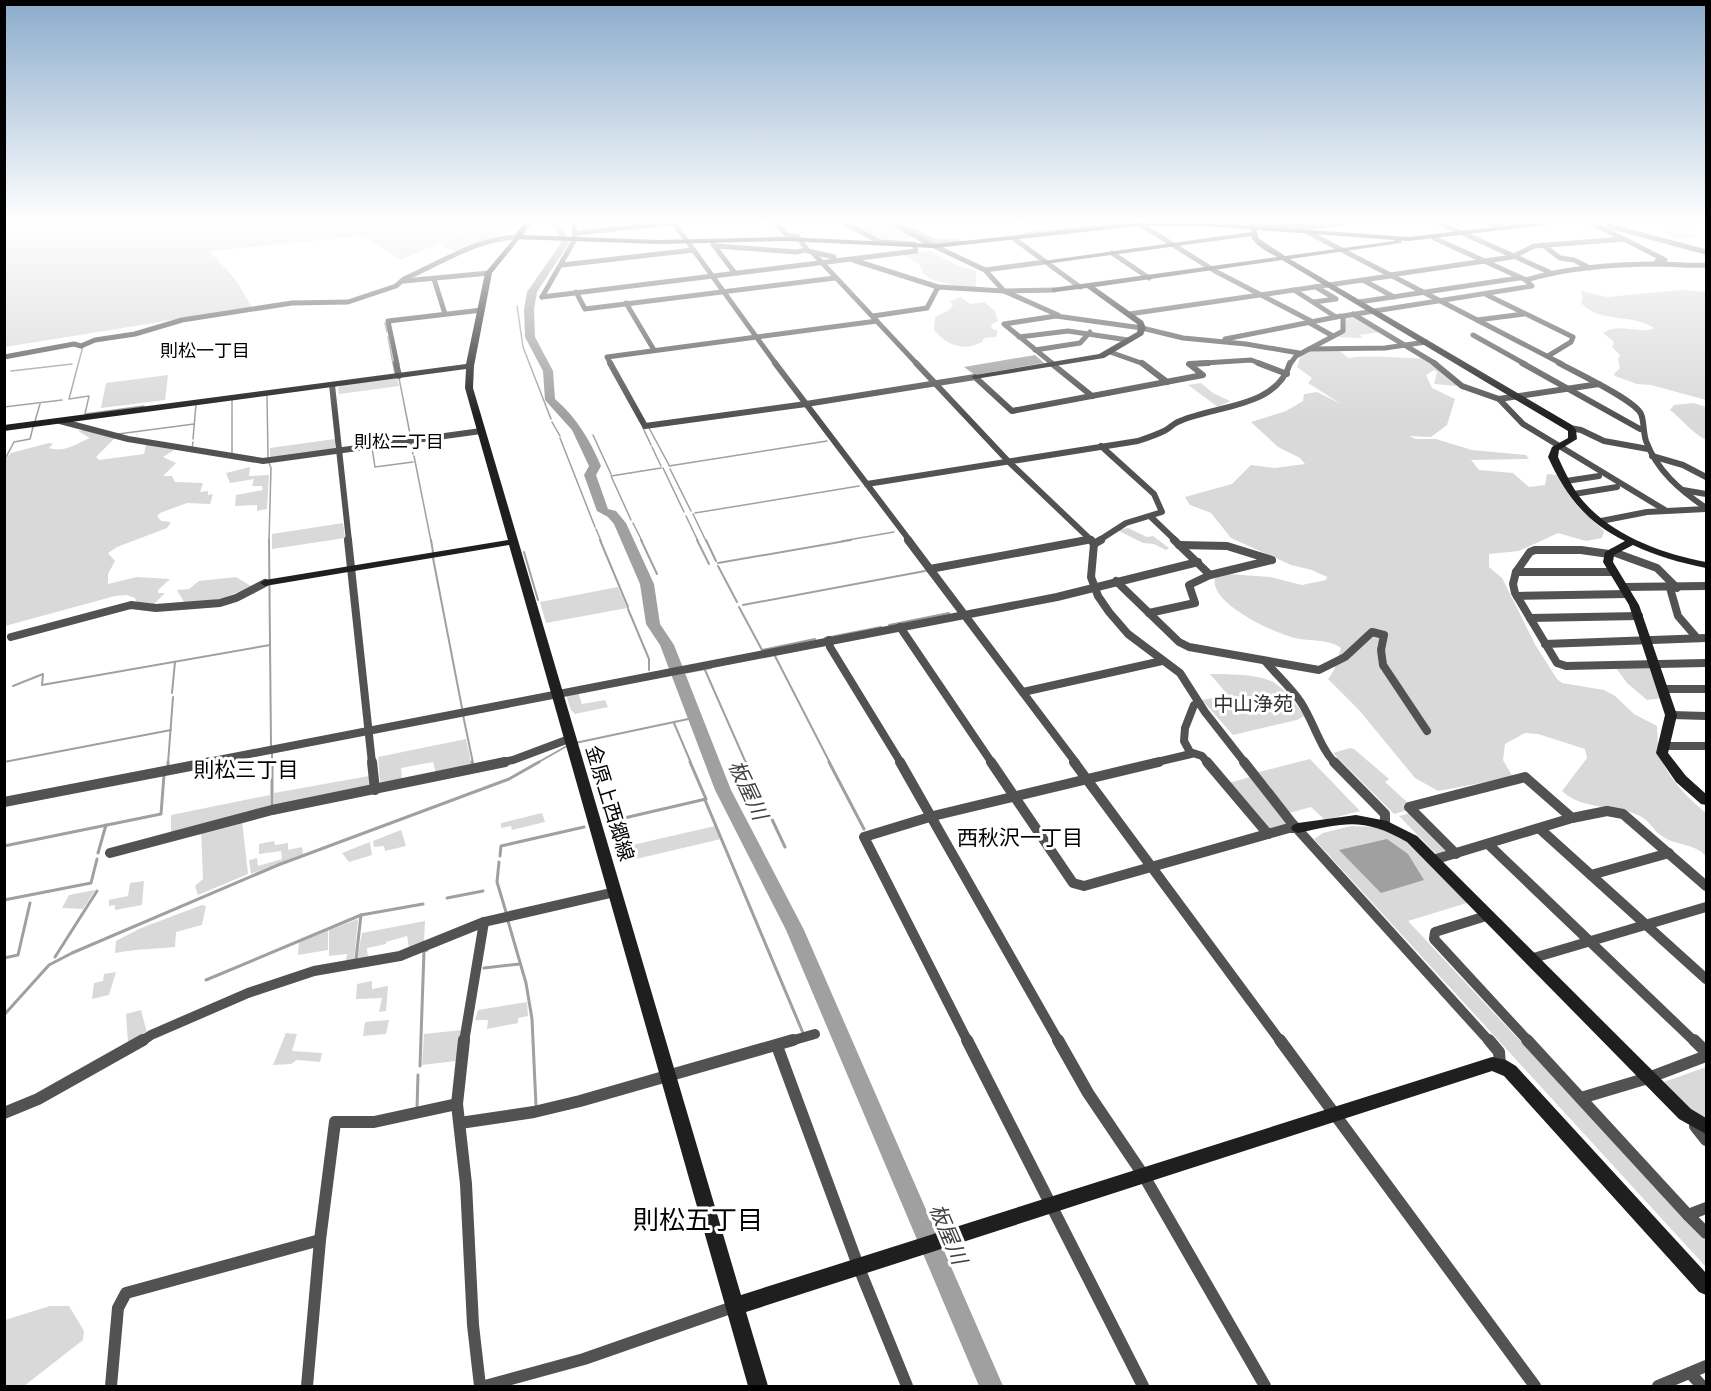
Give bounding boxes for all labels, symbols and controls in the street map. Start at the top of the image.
district label: 則松一丁目 [160,341,250,361]
district label: 則松二丁目 [354,432,444,452]
park label: 中山浄苑 [1213,693,1293,715]
street label: 金原上西郷線 [582,742,638,864]
water label: 板屋川 [725,756,773,825]
district label: 則松三丁目 [194,758,299,781]
district label: 西秋沢一丁目 [957,826,1083,849]
water label: 板屋川 [926,1200,972,1269]
district label: 則松五丁目 [633,1205,763,1235]

